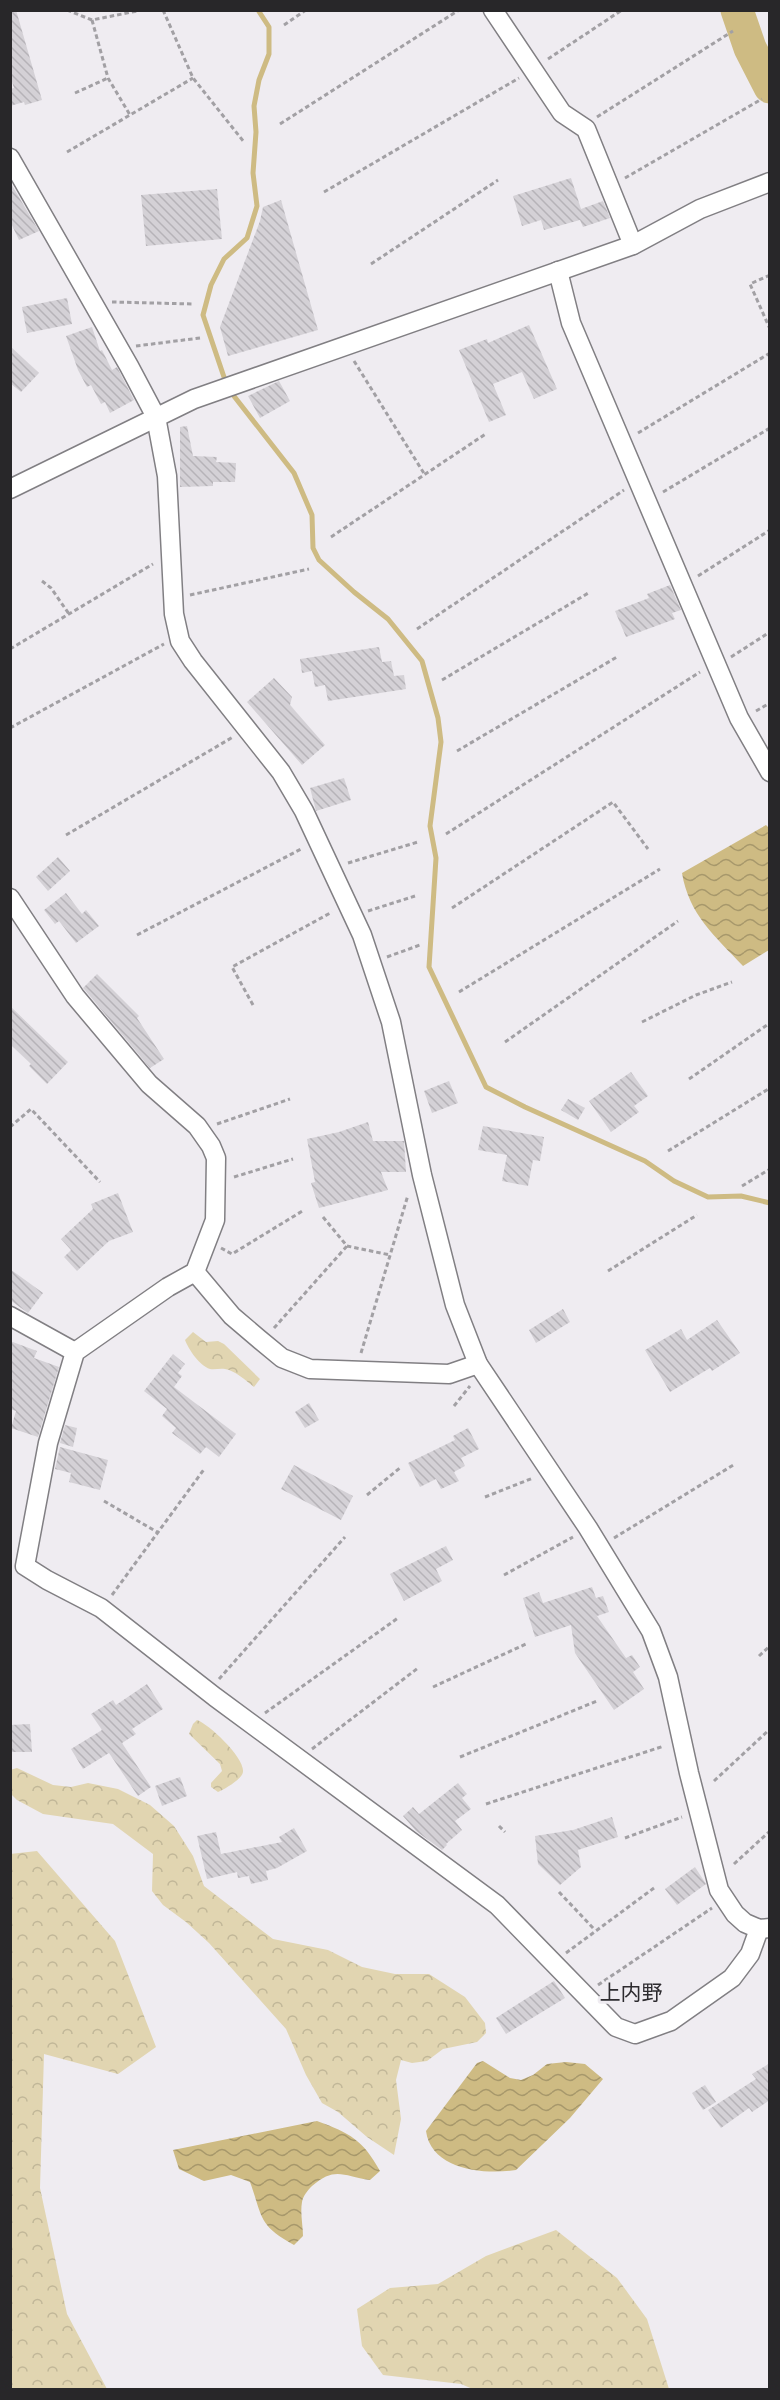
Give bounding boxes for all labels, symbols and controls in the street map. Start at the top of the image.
district label: 上内野 [600,1978,663,2006]

